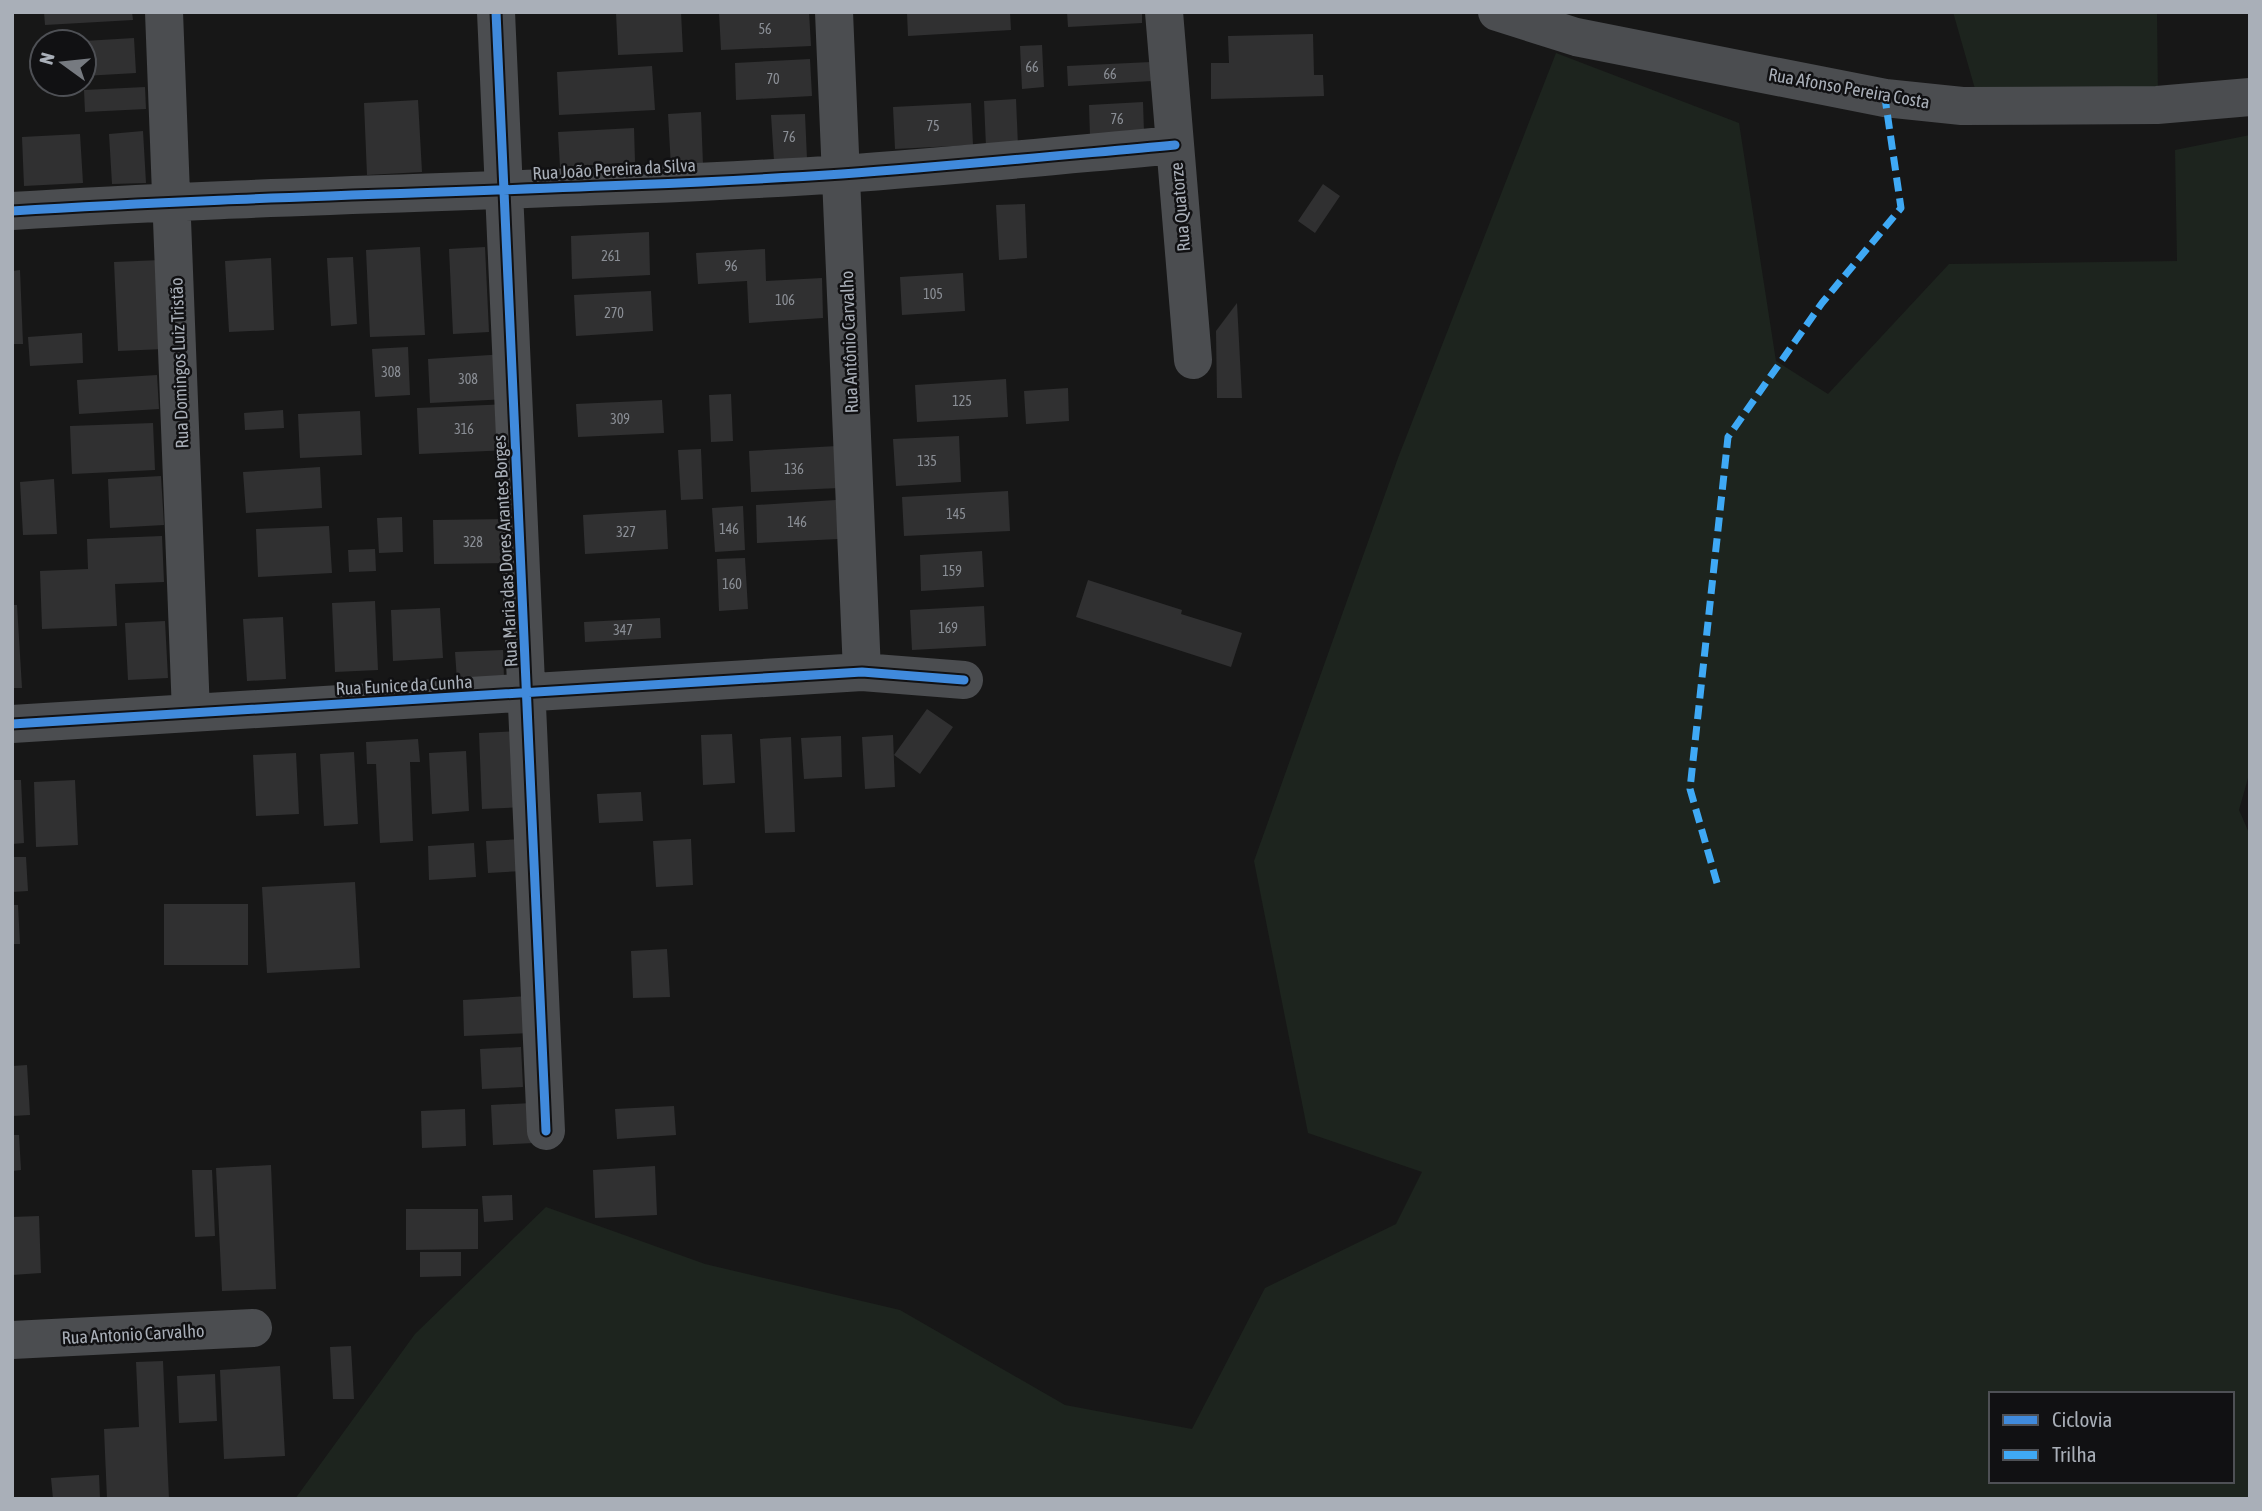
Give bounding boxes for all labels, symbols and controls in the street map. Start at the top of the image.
house number: 56 [758,21,772,37]
north arrow [28,28,98,98]
text: N [35,50,59,67]
house number: 66 [1025,59,1039,75]
street label: Rua Afonso Pereira Costa [1767,63,1931,113]
house number: 66 [1103,66,1117,82]
house number: 70 [766,71,780,87]
house number: 76 [1110,111,1124,127]
house number: 75 [926,118,940,134]
house number: 76 [782,129,796,145]
street label: Rua João Pereira da Silva [532,154,696,184]
street label: Rua Quatorze [1166,162,1194,252]
house number: 261 [601,248,621,264]
house number: 96 [724,258,738,274]
street label: Rua Antônio Carvalho [836,270,862,414]
street label: Rua Domingos Luiz Tristão [166,277,192,449]
house number: 105 [923,286,943,302]
house number: 106 [775,292,795,308]
house number: 270 [604,305,624,321]
house number: 308 [381,364,401,380]
house number: 308 [458,371,478,387]
house number: 125 [952,393,972,409]
house number: 309 [610,411,630,427]
house number: 316 [454,421,474,437]
street label: Rua Maria das Dores Arantes Borges [488,434,522,668]
house number: 135 [917,453,937,469]
house number: 136 [784,461,804,477]
house number: 145 [946,506,966,522]
house number: 146 [787,514,807,530]
house number: 146 [719,521,739,537]
house number: 327 [616,524,636,540]
house number: 328 [463,534,483,550]
house number: 159 [942,563,962,579]
house number: 160 [722,576,742,592]
house number: 169 [938,620,958,636]
house number: 347 [613,622,633,638]
street label: Rua Eunice da Cunha [335,671,473,699]
street label: Rua Antonio Carvalho [61,1320,205,1348]
legend [1989,1392,2234,1483]
text: Ciclovia [2052,1407,2112,1431]
text: Trilha [2052,1442,2097,1466]

